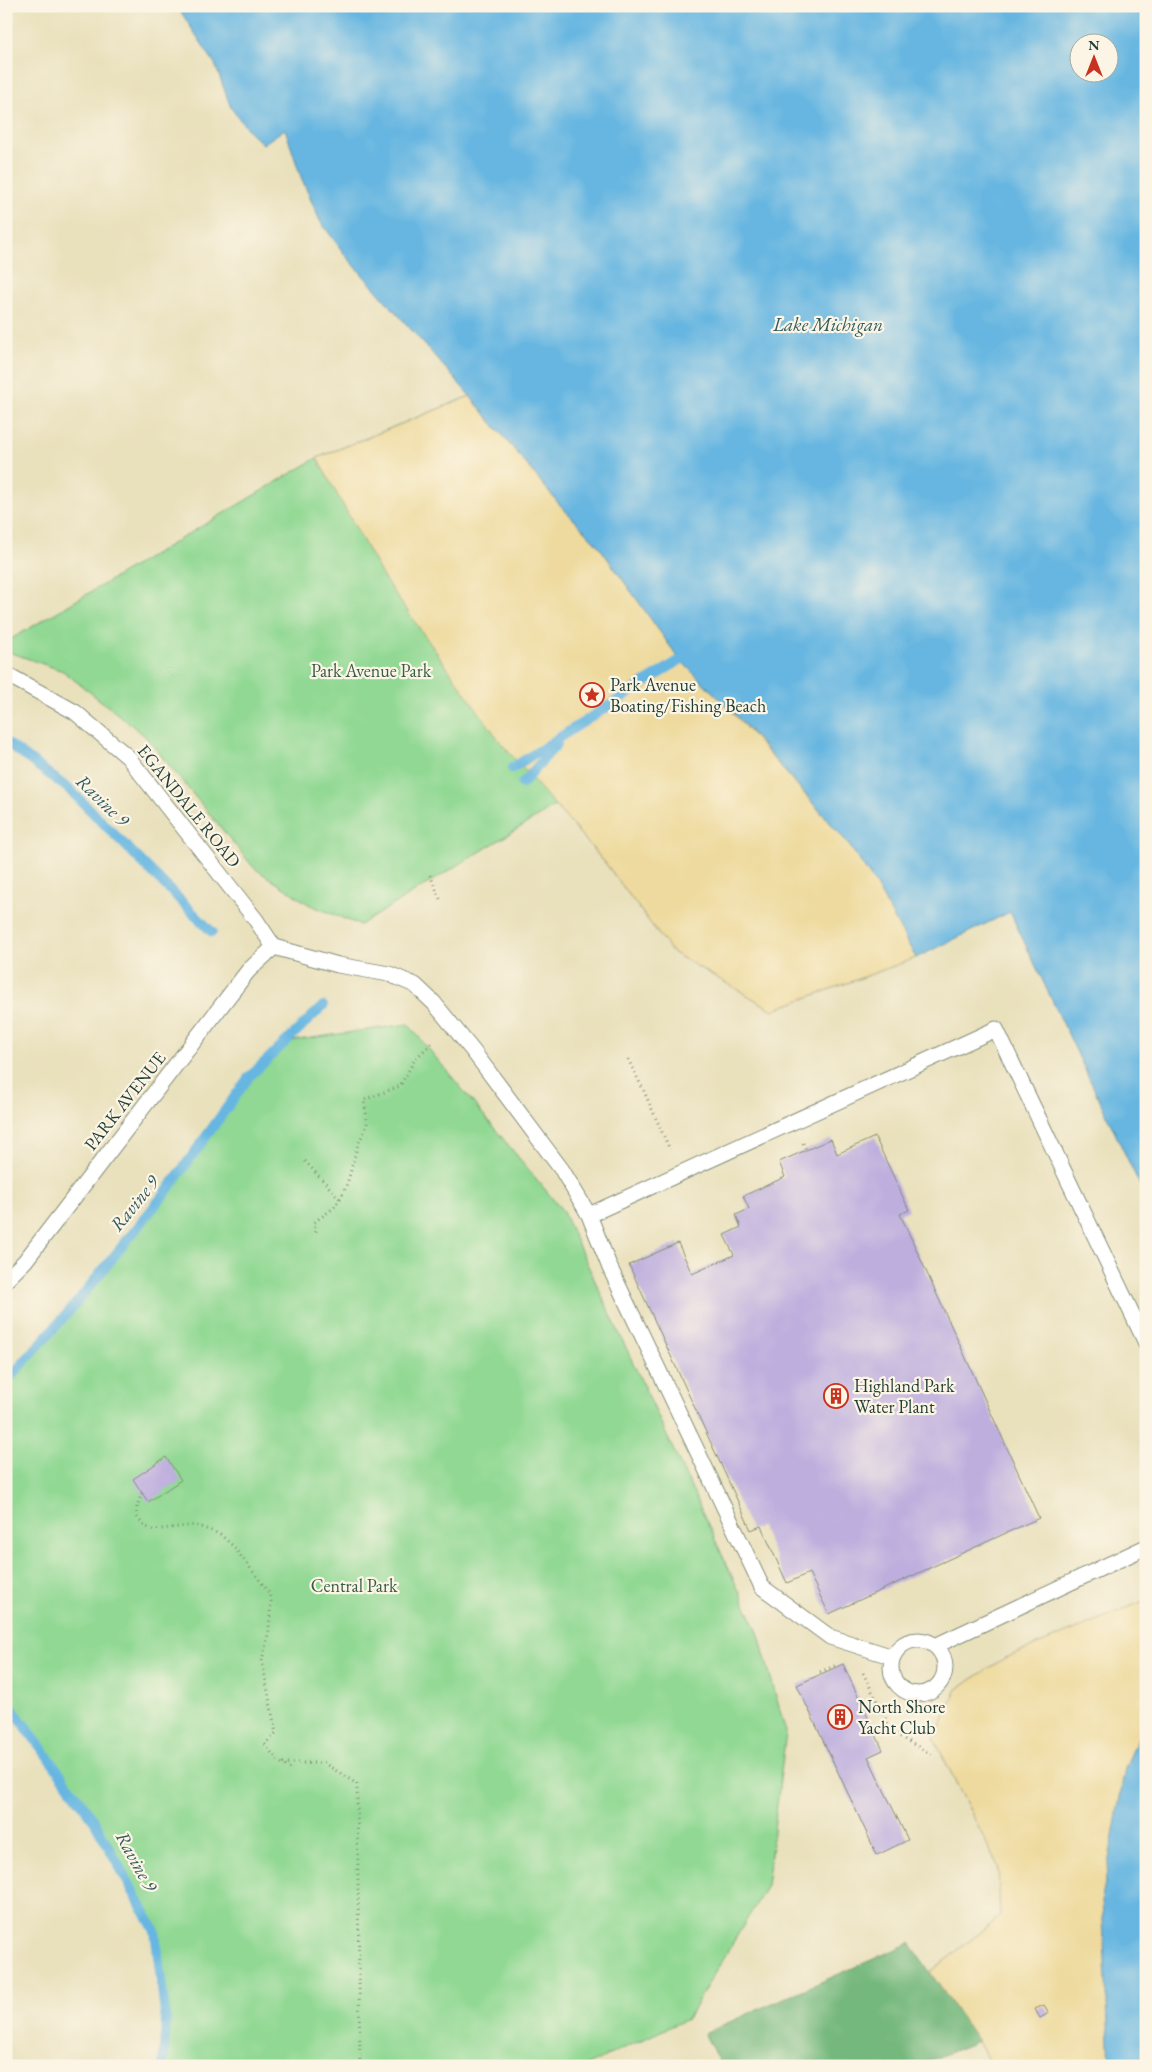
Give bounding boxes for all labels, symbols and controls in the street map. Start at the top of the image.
north arrow [1070,32,1120,82]
text: N [1088,36,1100,54]
water label: Lake Michigan [772,312,883,337]
park label: Park Avenue Park [311,659,432,682]
place label: Park Avenue Boating/Fishing Beach [610,673,766,717]
place icon: Park Avenue Boating/Fishing Beach [579,682,605,708]
street label: EGANDALE ROAD [133,739,246,872]
water label: Ravine 9 [71,769,135,832]
street label: PARK AVENUE [79,1047,170,1155]
water label: Ravine 9 [104,1170,165,1236]
place label: Highland Park Water Plant [854,1374,955,1418]
building icon: Highland Park Water Plant [823,1383,849,1409]
park label: Central Park [311,1574,398,1597]
place label: North Shore Yacht Club [858,1695,945,1739]
building icon: North Shore Yacht Club [827,1704,853,1730]
water label: Ravine 9 [110,1827,164,1896]

